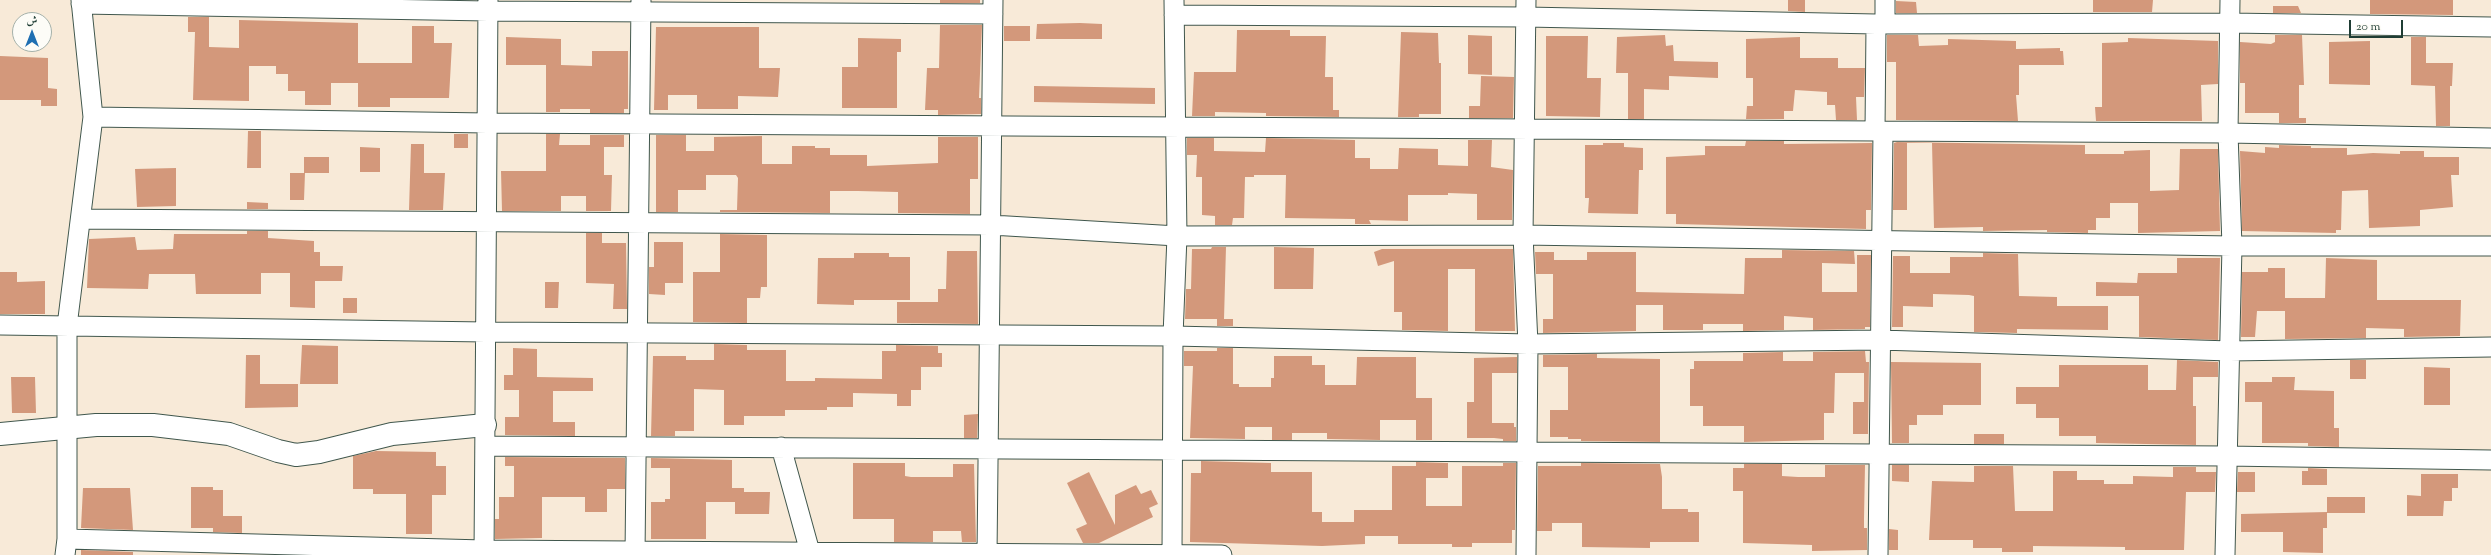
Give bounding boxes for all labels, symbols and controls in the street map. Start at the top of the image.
north arrow [12,12,52,52]
scale bar [2351,12,2405,38]
text: ش [27,13,37,29]
text: 20 m [2356,18,2380,36]

